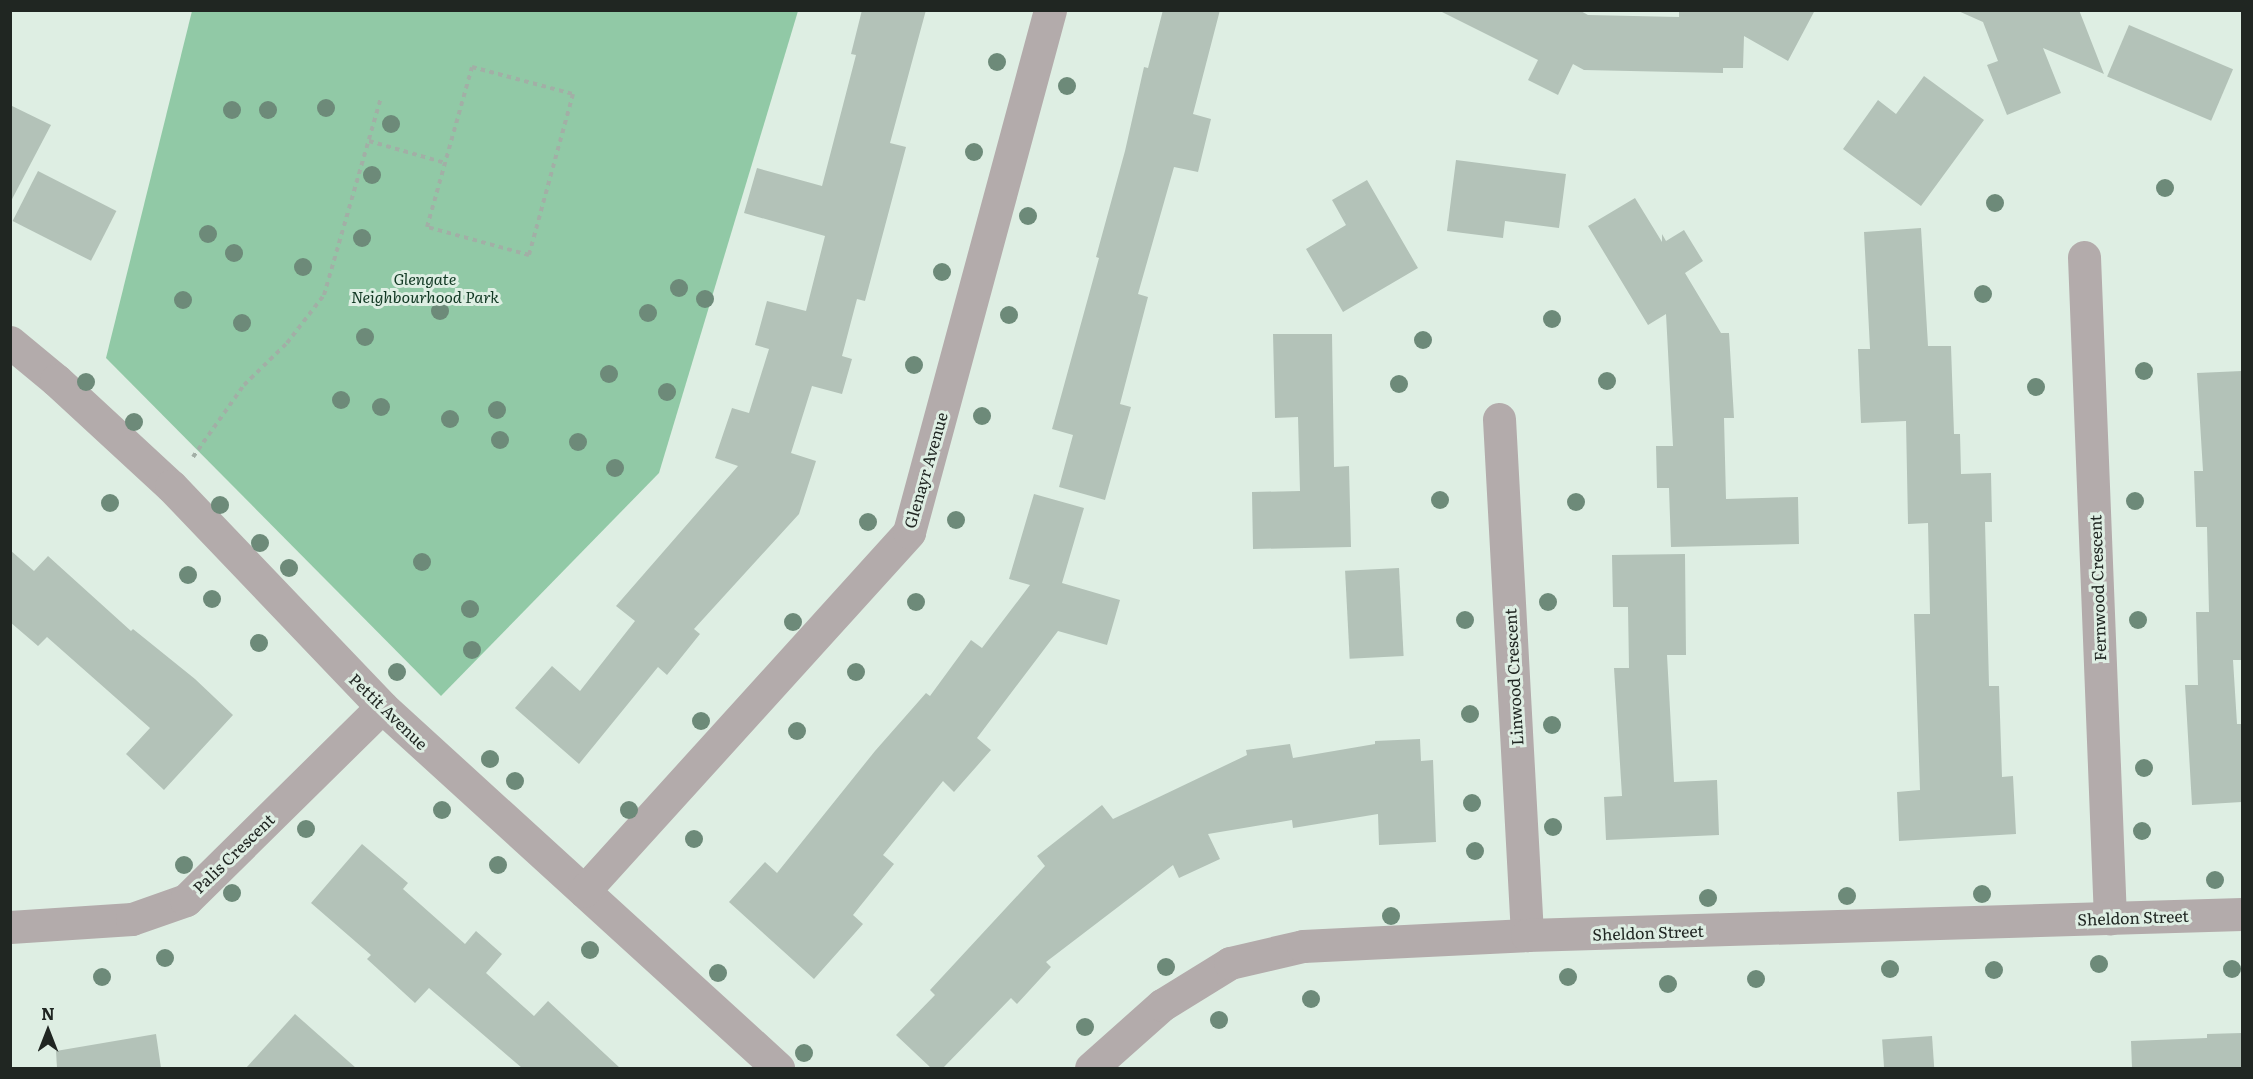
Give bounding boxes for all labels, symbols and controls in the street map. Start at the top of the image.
park label: Glengate Neighbourhood Park [351,268,499,306]
street label: Glenayr Avenue [899,410,951,530]
street label: Fernwood Crescent [2085,514,2109,662]
street label: Linwood Crescent [1500,608,1526,746]
street label: Pettit Avenue [346,669,432,753]
street label: Palis Crescent [188,809,278,897]
street label: Sheldon Street [2077,905,2189,929]
street label: Sheldon Street [1592,920,1704,944]
north arrow [18,1001,78,1061]
text: N [41,1001,55,1025]

